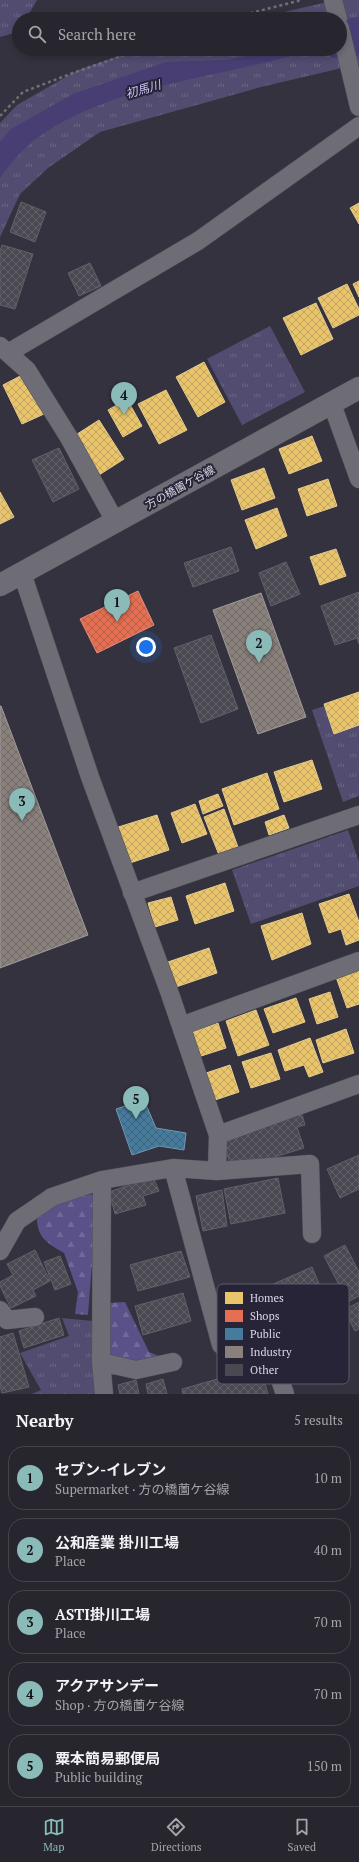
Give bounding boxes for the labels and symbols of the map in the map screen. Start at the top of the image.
water label: 初馬川 [124,76,164,101]
pin: 4 [111,382,137,415]
street label: 方の橋薗ケ谷線 [143,462,217,512]
pin: 1 [104,589,130,622]
pin: 2 [246,630,272,663]
your location [136,637,156,657]
pin: 3 [9,788,35,821]
pin: 5 [123,1086,149,1119]
legend [217,1284,349,1384]
text: Homes [250,1291,284,1305]
text: Shops [250,1309,280,1323]
text: Public [250,1327,281,1341]
text: Industry [250,1345,292,1359]
text: Other [250,1363,279,1377]

